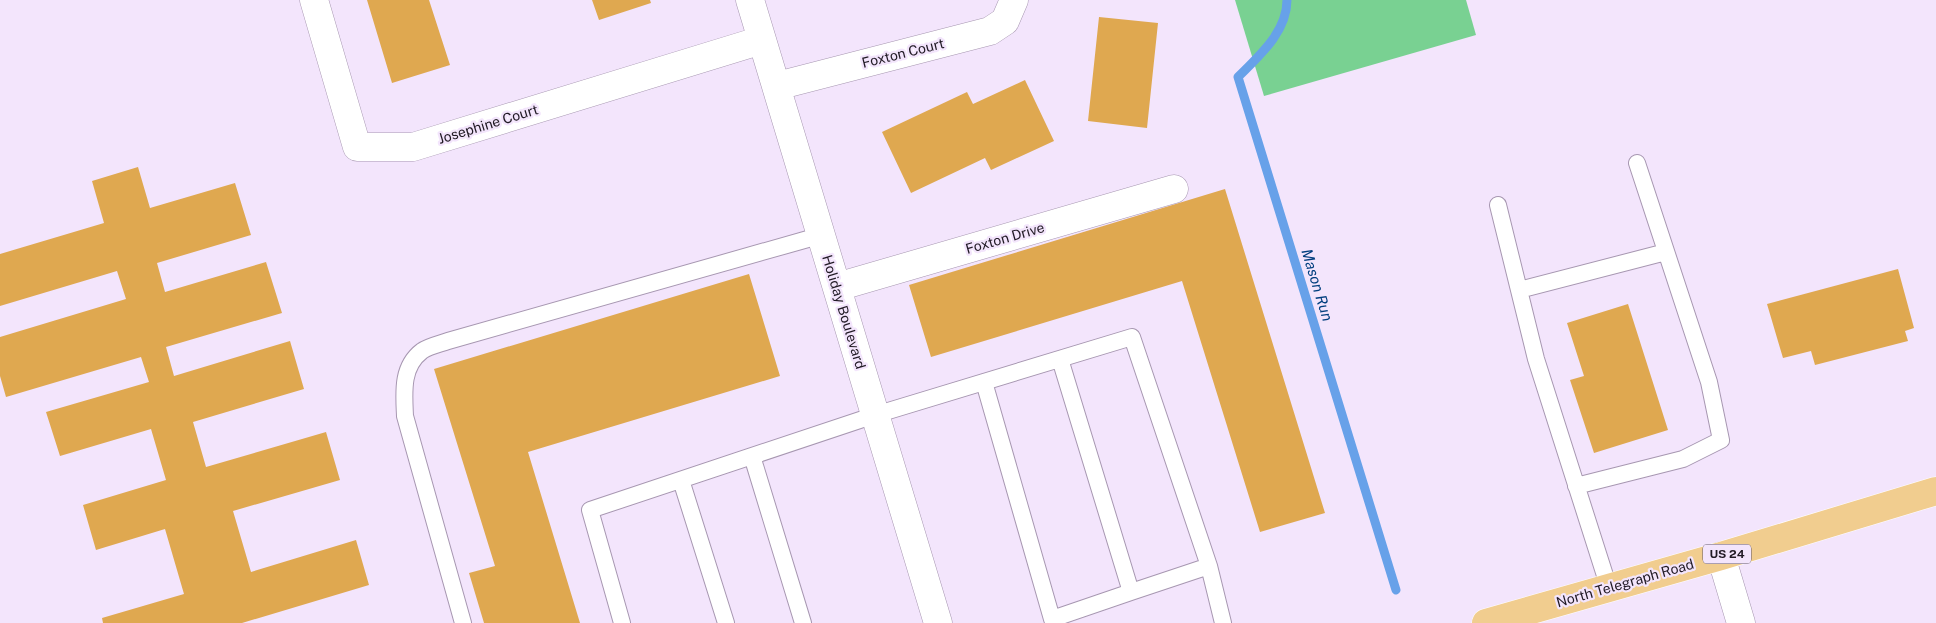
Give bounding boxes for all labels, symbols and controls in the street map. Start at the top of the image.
street label: Foxton Court [860,35,946,71]
street label: Josephine Court [436,101,540,147]
street label: Foxton Drive [964,219,1046,257]
water label: Mason Run [1298,247,1337,323]
street label: Holiday Boulevard [819,253,869,371]
road number: US 24 [1703,544,1751,564]
street label: North Telegraph Road [1554,556,1696,610]

